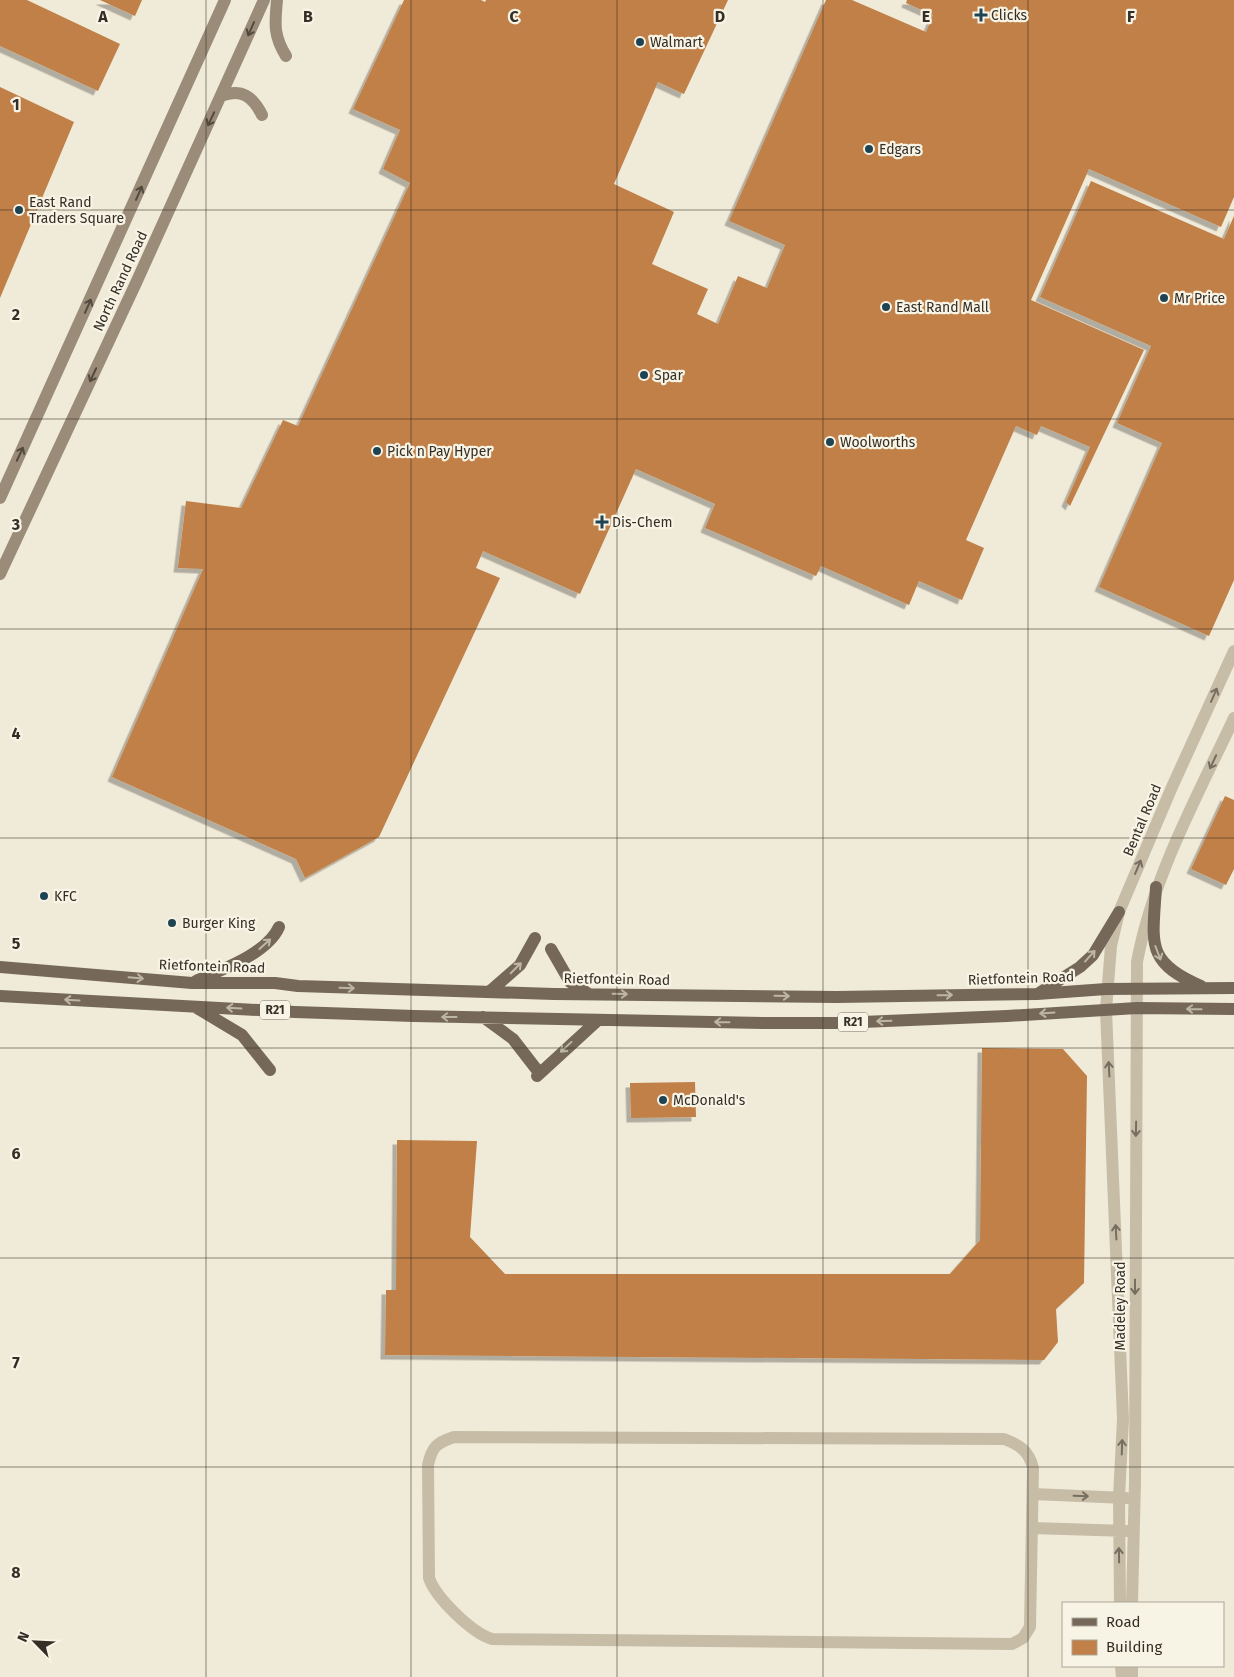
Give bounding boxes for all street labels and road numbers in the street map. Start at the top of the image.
street label: North Rand Road [90,228,151,334]
street label: Bental Road [1120,781,1165,859]
street label: Rietfontein Road [158,956,266,977]
street label: Rietfontein Road [967,968,1075,989]
street label: Rietfontein Road [564,970,670,989]
road number: R21 [260,1000,290,1020]
road number: R21 [838,1012,868,1032]
street label: Madeley Road [1112,1262,1129,1351]

